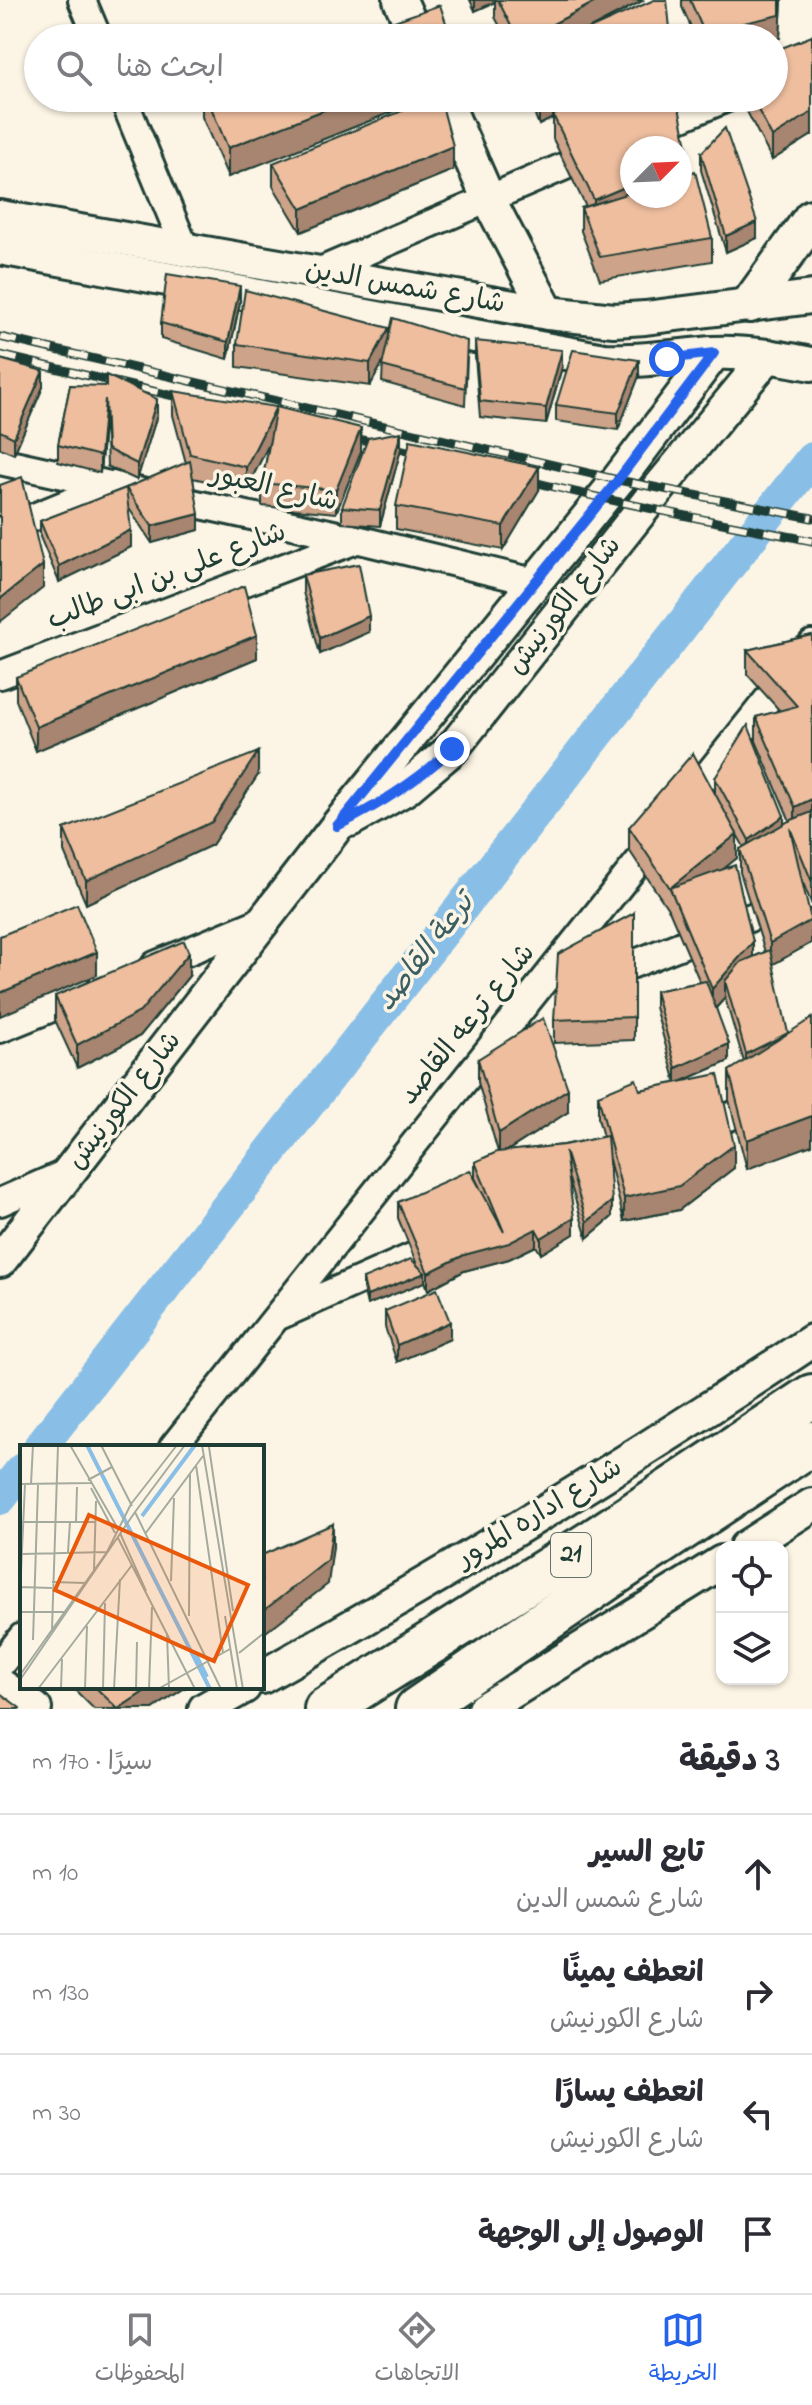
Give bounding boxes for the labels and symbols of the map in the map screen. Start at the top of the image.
north arrow [620,136,692,208]
street label: شارع شمس الدين [302,250,508,326]
route start [649,341,685,377]
street label: شارع العبور [205,454,342,524]
street label: شارع على بن ابى طالب [42,513,292,641]
street label: شارع الكورنيش [498,528,632,684]
route end [434,731,470,767]
water label: ترعة القاصد [366,880,490,1021]
street label: شارع ترعه القاصد [390,935,546,1115]
street label: شارع الكورنيش [58,1023,192,1179]
inset map [20,1445,264,1689]
street label: شارع اداره المرور [447,1448,631,1581]
road number: 21 [551,1533,591,1577]

